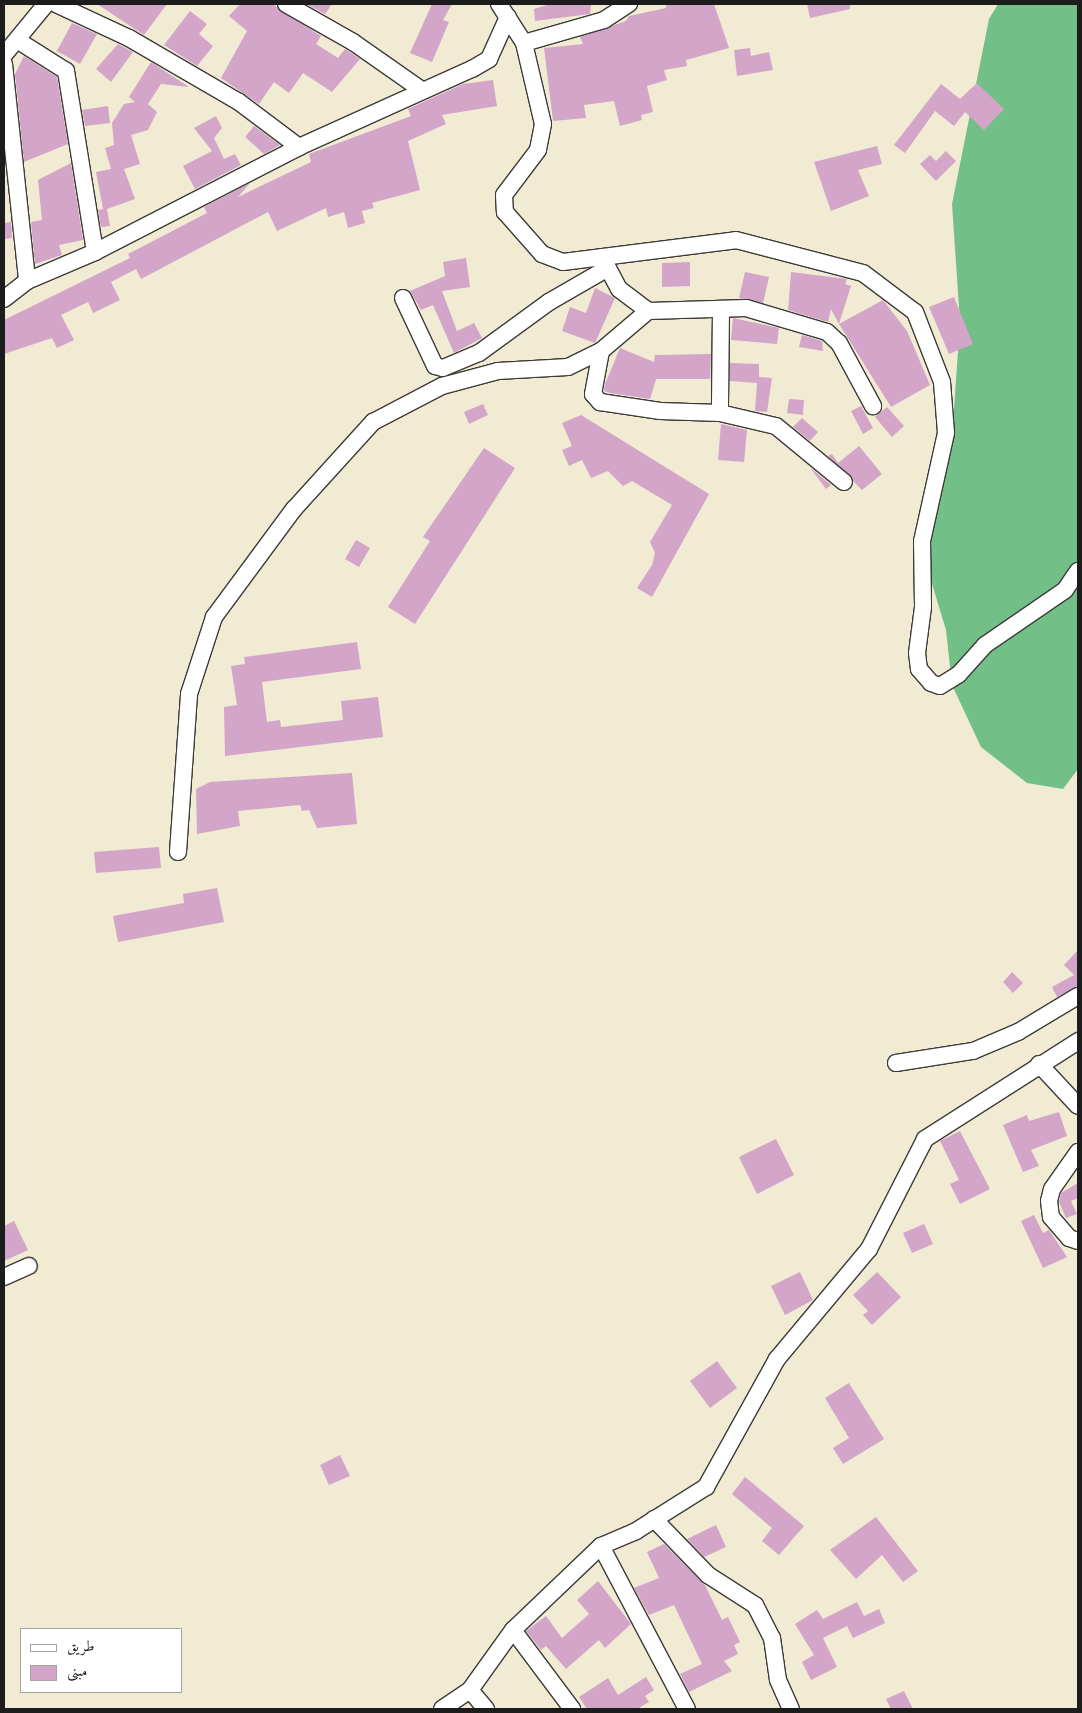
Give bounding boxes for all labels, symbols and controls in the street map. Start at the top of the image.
legend [20,1628,182,1693]
text: طريق [67,1637,94,1658]
text: مبنى [67,1662,87,1683]

